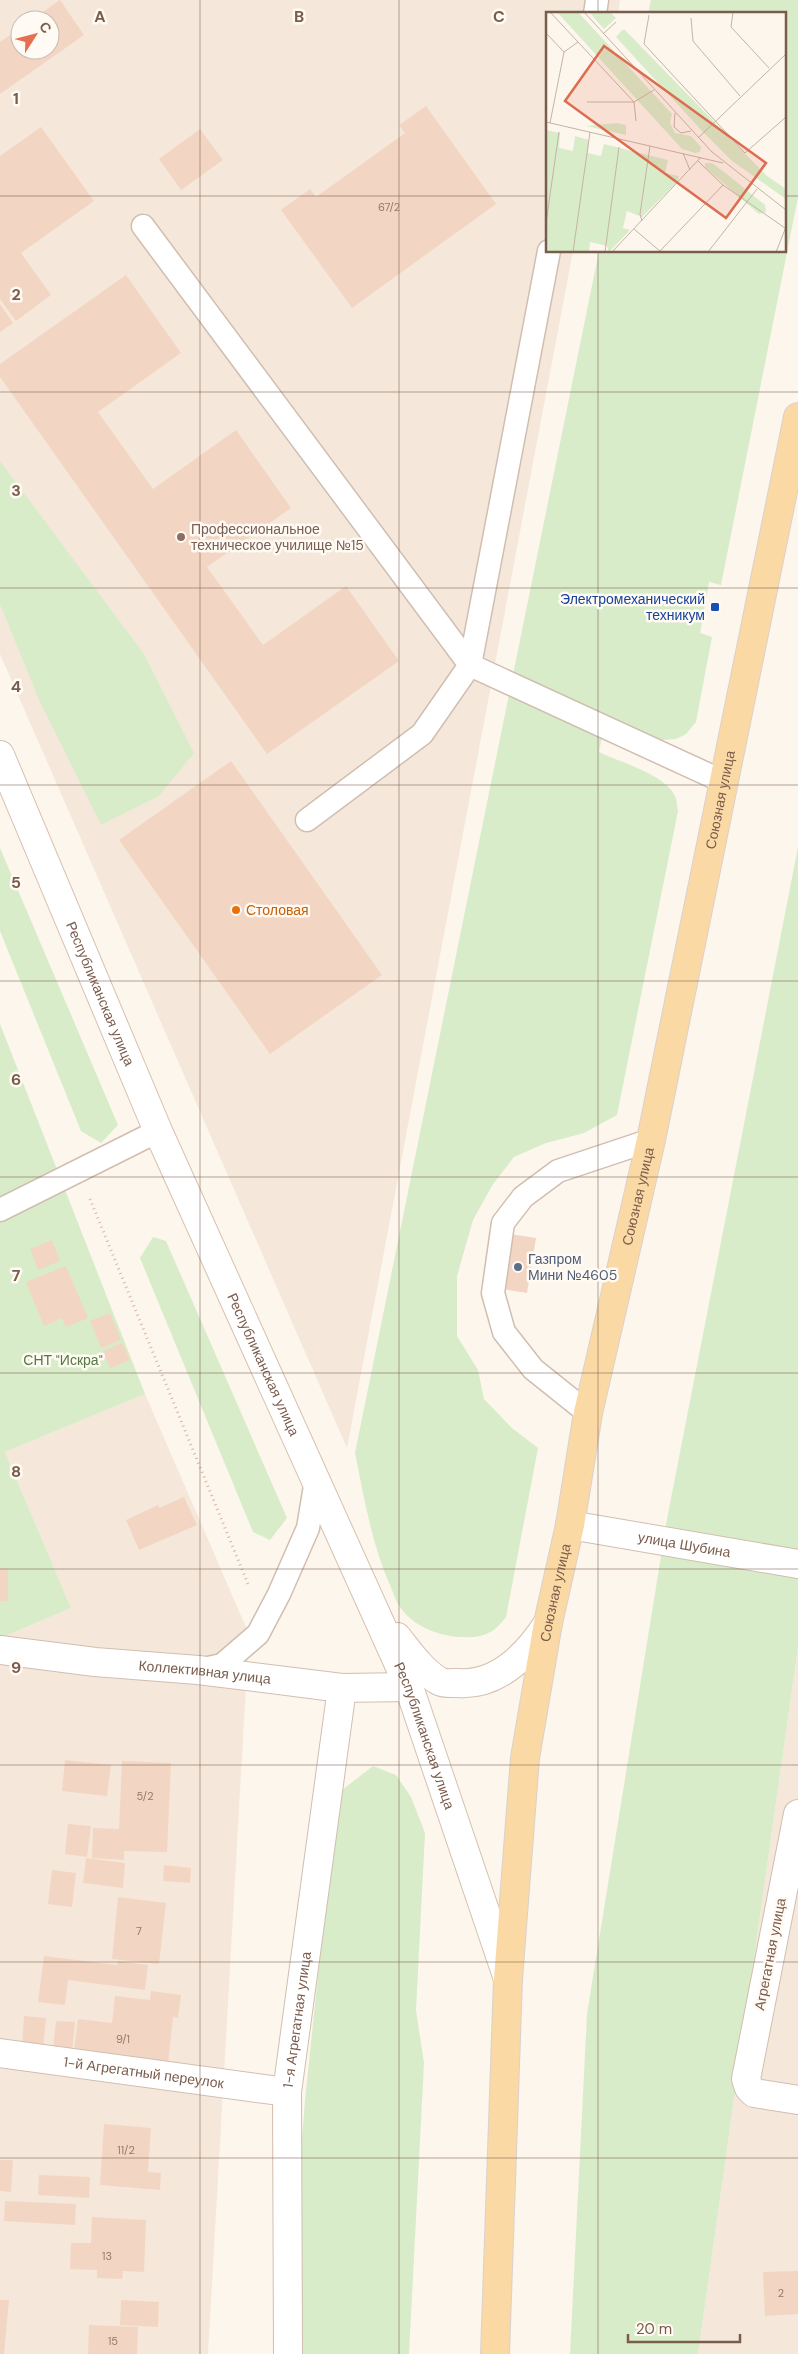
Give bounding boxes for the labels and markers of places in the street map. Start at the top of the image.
place label: Профессиональное техническое училище №15 [191,520,364,554]
marker: Профессиональное техническое училище №15 [175,531,187,543]
place label: Электромеханический техникум [560,590,705,624]
marker: Электромеханический техникум [709,601,721,613]
place label: Столовая [246,901,309,919]
marker: Столовая [230,904,242,916]
place label: Газпром Мини №4605 [528,1250,617,1284]
marker: Газпром Мини №4605 [512,1261,524,1273]

